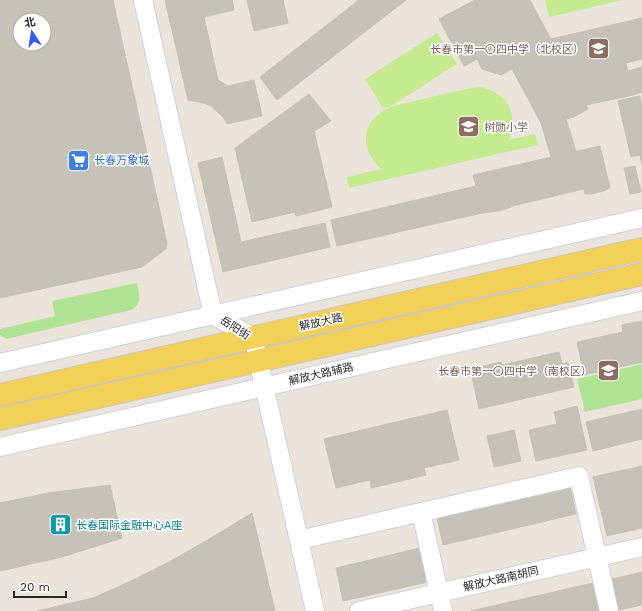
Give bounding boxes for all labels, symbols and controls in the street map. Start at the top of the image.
north arrow [12,12,52,52]
text: 北 [23,15,37,30]
school or university icon: 长春市第一〇四中学（北校区） [586,36,612,62]
place label: 长春市第一〇四中学（北校区） [430,43,584,56]
school or university icon: 树勋小学 [455,114,481,140]
place label: 树勋小学 [484,121,528,134]
supermarket icon: 长春万象城 [65,147,91,173]
place label: 长春万象城 [94,154,149,167]
street label: 解放大路 [298,311,344,333]
street label: 岳阳街 [218,314,252,342]
school or university icon: 长春市第一〇四中学（南校区） [595,358,621,384]
street label: 解放大路辅路 [287,360,355,388]
place label: 长春市第一〇四中学（南校区） [438,365,592,378]
building icon: 长春国际金融中心A座 [47,512,73,538]
place label: 长春国际金融中心A座 [76,519,182,532]
street label: 解放大路南胡同 [462,564,540,594]
scale bar [14,573,66,599]
text: 20 m [20,580,50,594]

